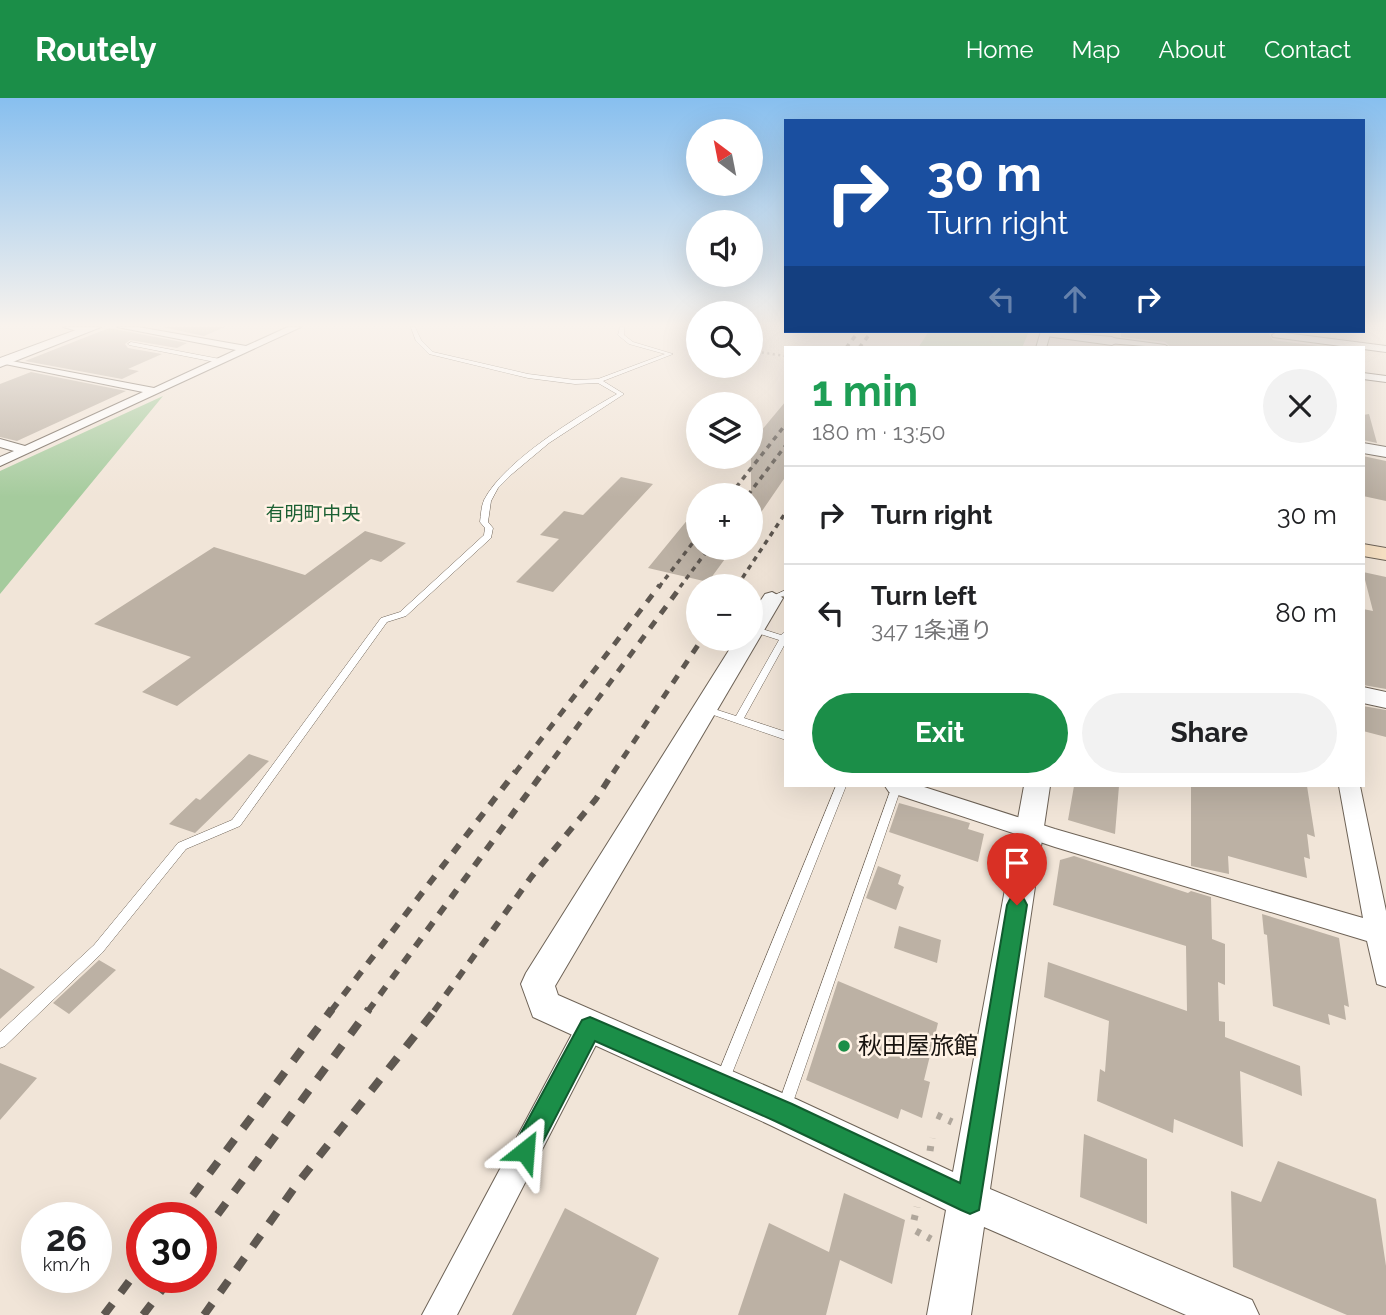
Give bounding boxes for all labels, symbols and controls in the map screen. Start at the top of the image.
text: Routely [35,30,157,69]
text: Home [966,35,1034,64]
text: Map [1072,35,1120,64]
text: About [1158,35,1226,64]
text: Contact [1264,35,1351,64]
north arrow [686,119,763,196]
map controls [686,119,763,651]
text: 30 m [927,145,1042,202]
icon: right [812,147,903,238]
text: Turn right [927,204,1068,241]
button: sound [686,210,763,287]
icon: left [983,280,1021,318]
icon: ahead [1056,280,1094,318]
icon: right [1129,280,1167,318]
button: search [686,301,763,378]
text: 1 min [812,367,918,416]
button: close [1263,369,1337,443]
button: layers [686,392,763,469]
text: 180 m · 13:50 [812,418,946,445]
button: + [686,483,763,560]
icon: right [812,496,850,534]
text: Turn right [871,500,992,530]
text: 30 m [1277,500,1337,530]
district label: 有明町中央 [265,502,361,524]
button: − [686,574,763,651]
text: Turn left [871,581,977,611]
icon: left [812,594,850,632]
text: 80 m [1275,598,1337,628]
text: 347 1条通り [871,616,993,643]
button: Exit [812,693,1068,773]
button: Share [1082,693,1337,773]
pin [987,833,1047,905]
icon: arrive [998,844,1036,882]
place label: 秋田屋旅館 [858,1031,978,1060]
marker: 秋田屋旅館 [836,1038,852,1054]
position arrow [488,1114,562,1188]
speed limit sign: 30 [126,1202,217,1293]
text: 26 [46,1218,87,1259]
text: km/h [43,1254,90,1275]

